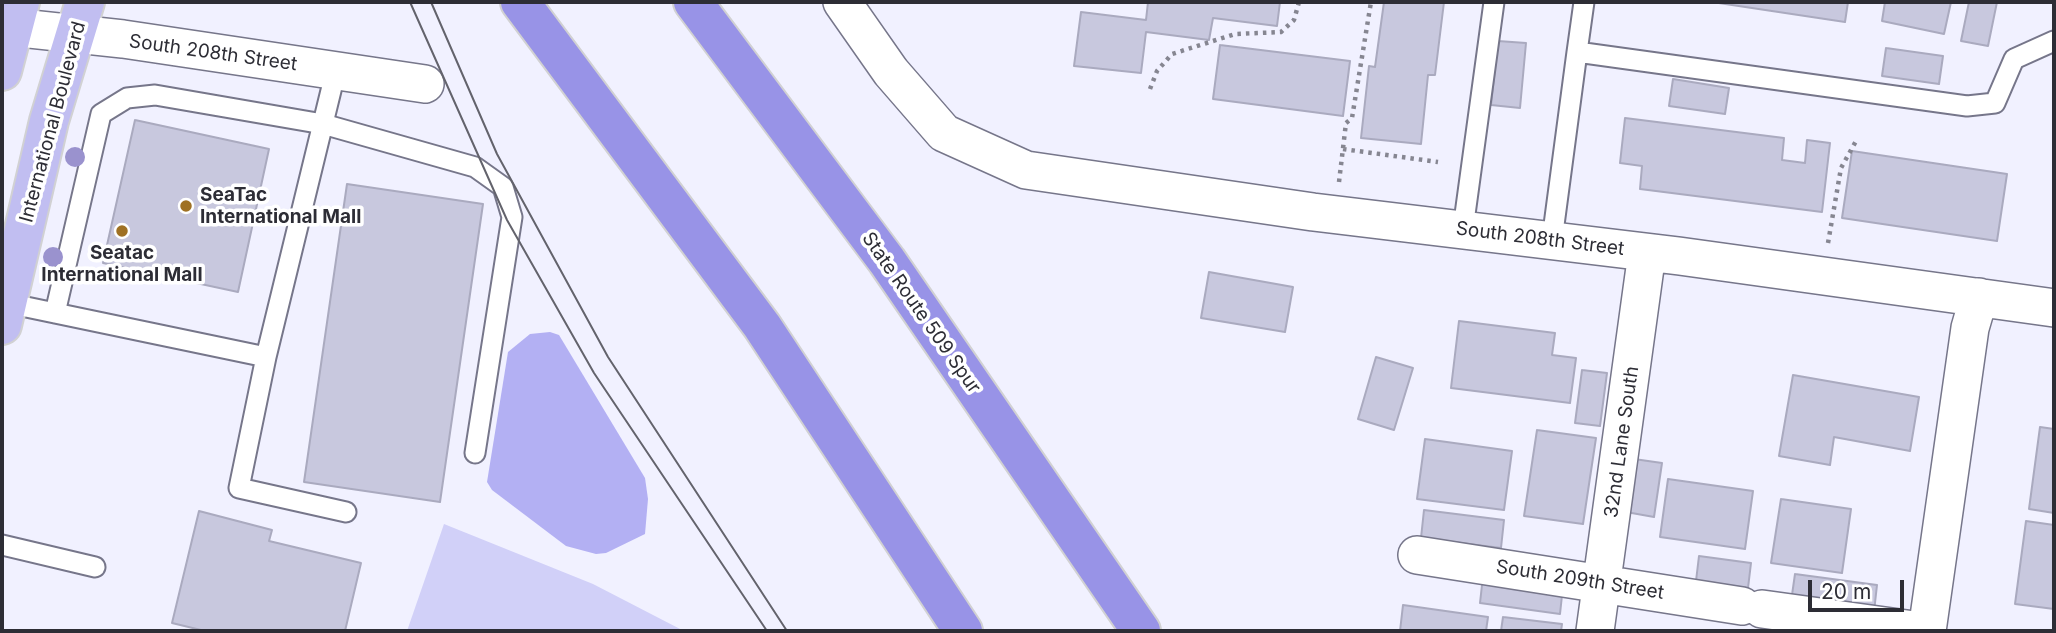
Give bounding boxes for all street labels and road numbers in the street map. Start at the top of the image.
street label: International Boulevard [15,19,91,225]
street label: South 208th Street [128,30,298,76]
street label: South 208th Street [1455,217,1625,261]
street label: State Route 509 Spur [857,228,985,398]
street label: 32nd Lane South [1600,365,1644,519]
street label: South 209th Street [1494,555,1666,605]

